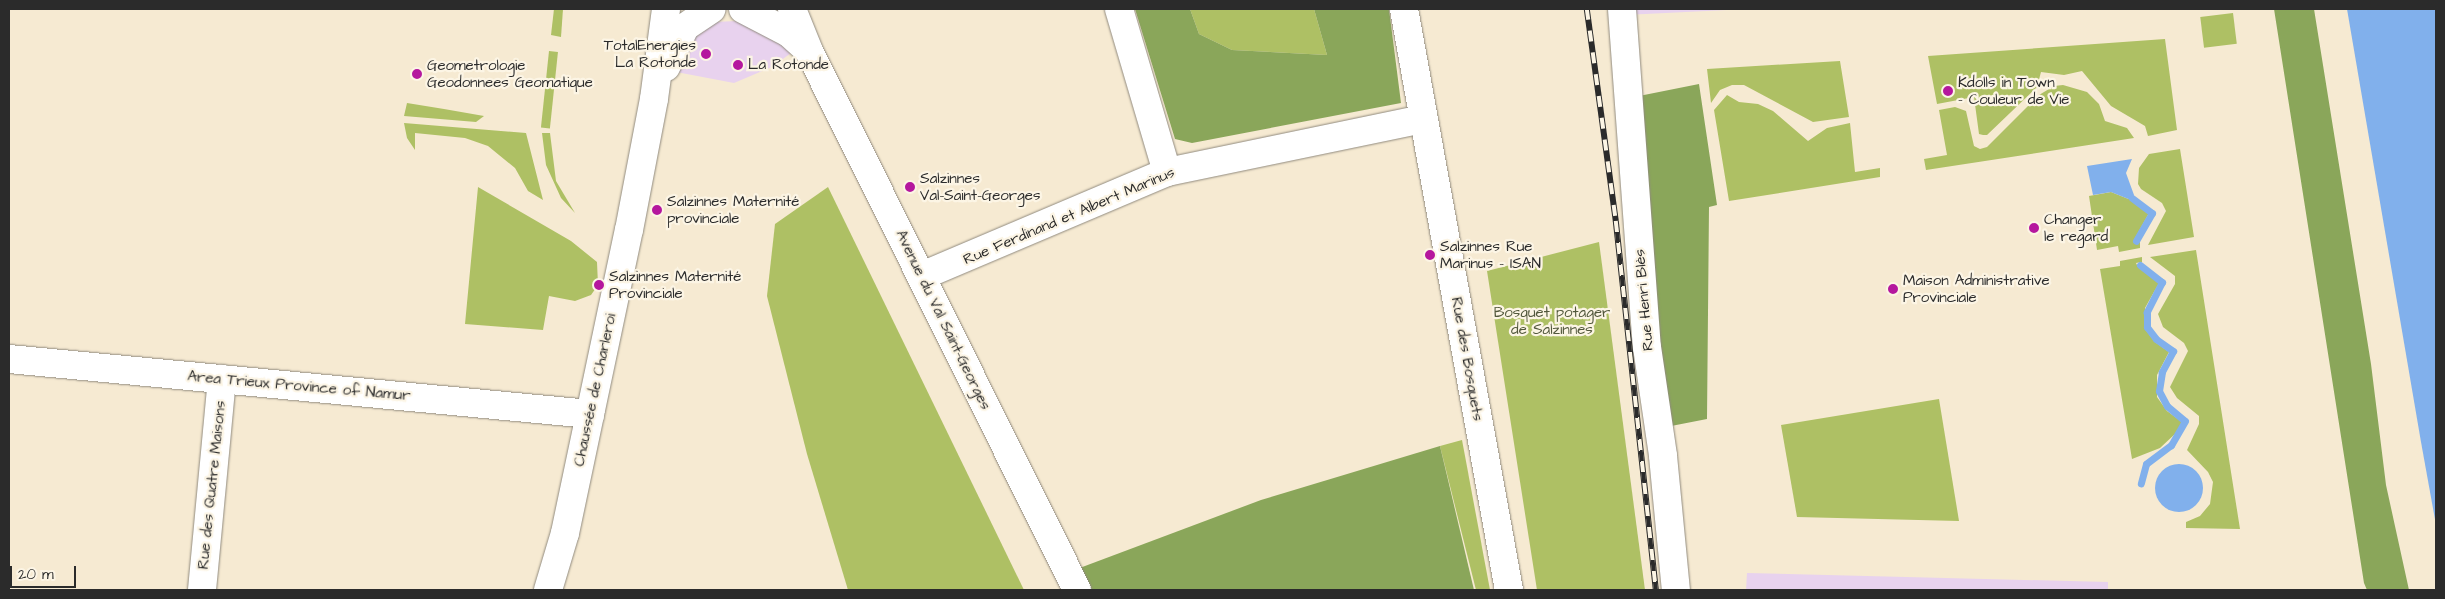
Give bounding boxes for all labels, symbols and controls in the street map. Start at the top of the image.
place label: TotalEnergies La Rotonde [604,36,696,71]
marker: TotalEnergies La Rotonde [700,48,712,60]
place label: Geometrologie Geodonnees Geomatique [427,56,593,91]
place label: La Rotonde [748,56,829,74]
marker: La Rotonde [732,59,744,71]
marker: Geometrologie Geodonnees Geomatique [411,68,423,80]
place label: Kdolls in Town - Couleur de Vie [1958,73,2069,108]
marker: Kdolls in Town - Couleur de Vie [1942,85,1954,97]
street label: Rue Ferdinand et Albert Marinus [961,163,1177,269]
place label: Salzinnes Val-Saint-Georges [920,169,1040,204]
marker: Salzinnes Val-Saint-Georges [904,181,916,193]
place label: Salzinnes Maternité provinciale [667,192,799,227]
marker: Salzinnes Maternité provinciale [651,204,663,216]
place label: Changer le regard [2044,210,2108,245]
marker: Changer le regard [2028,222,2040,234]
street label: Avenue du Val Saint-Georges [892,227,994,413]
place label: Salzinnes Rue Marinus - ISAN [1440,237,1541,272]
street label: Rue Henri Blès [1631,248,1657,352]
marker: Salzinnes Rue Marinus - ISAN [1424,249,1436,261]
place label: Salzinnes Maternité Provinciale [609,267,741,302]
place label: Maison Administrative Provinciale [1903,271,2050,306]
marker: Salzinnes Maternité Provinciale [593,279,605,291]
marker: Maison Administrative Provinciale [1887,283,1899,295]
street label: Rue des Bosquets [1447,296,1487,422]
park label: Bosquet potager de Salzinnes [1494,303,1610,338]
street label: Chaussée de Charleroi [570,312,620,468]
street label: Area Trieux Province of Namur [187,367,411,405]
street label: Rue des Quatre Maisons [194,400,230,570]
scale bar [12,556,79,588]
text: 20 m [18,564,54,585]

